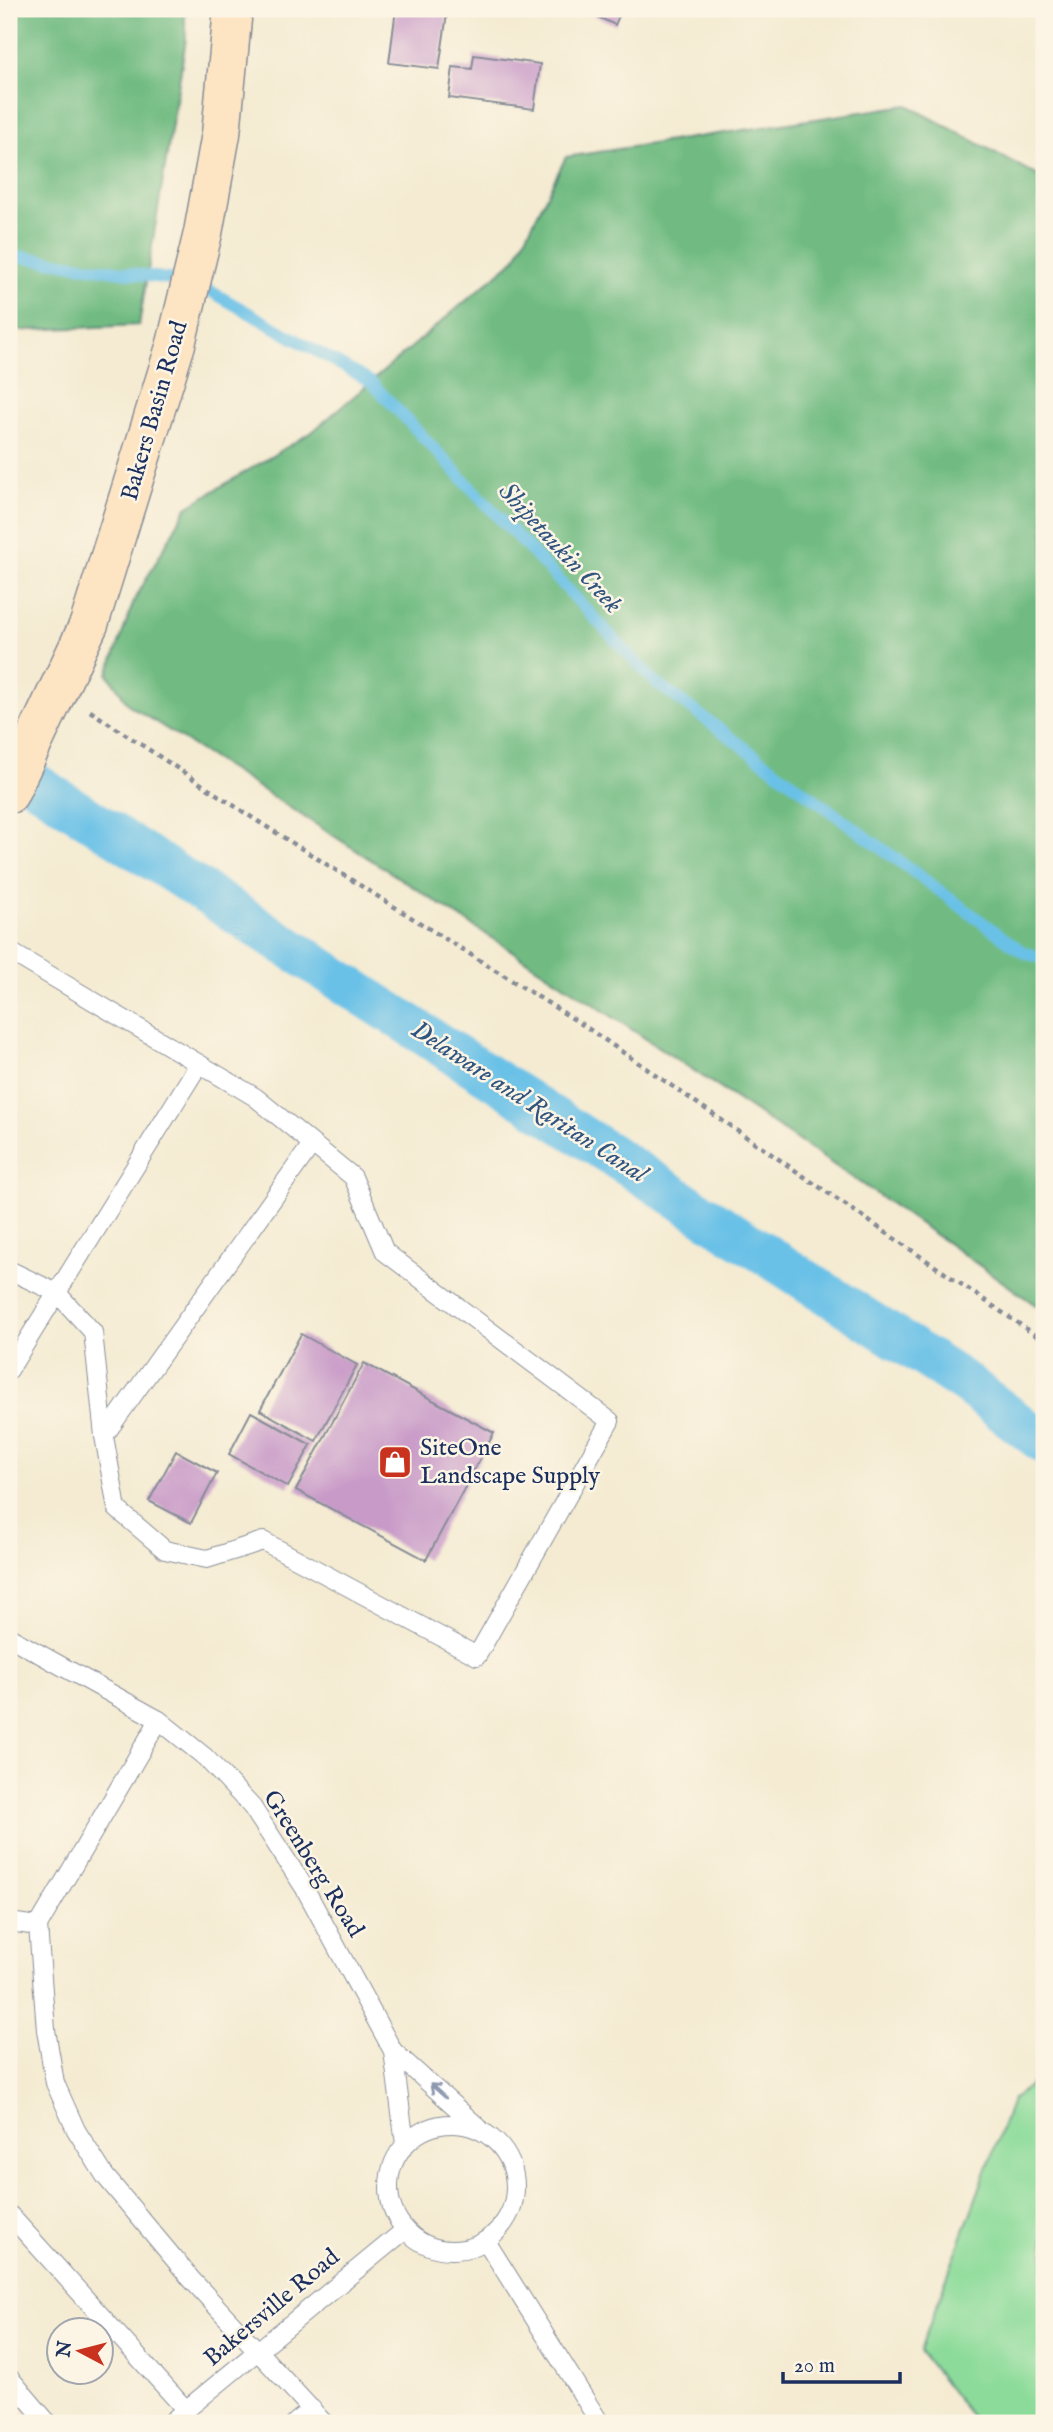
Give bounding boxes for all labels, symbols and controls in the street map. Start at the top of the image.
street label: Bakers Basin Road [114,317,196,505]
water label: Shipetaukin Creek [491,476,630,621]
water label: Delaware and Raritan Canal [405,1013,655,1192]
place label: SiteOne Landscape Supply [420,1433,600,1492]
shop icon: SiteOne Landscape Supply [376,1443,414,1481]
street label: Greenberg Road [255,1785,371,1944]
one-way arrow [429,2083,447,2099]
street label: Bakersville Road [198,2242,346,2374]
north arrow [46,2316,116,2386]
text: N [52,2339,78,2360]
scale bar [783,2341,901,2385]
text: 20 m [794,2353,835,2380]

